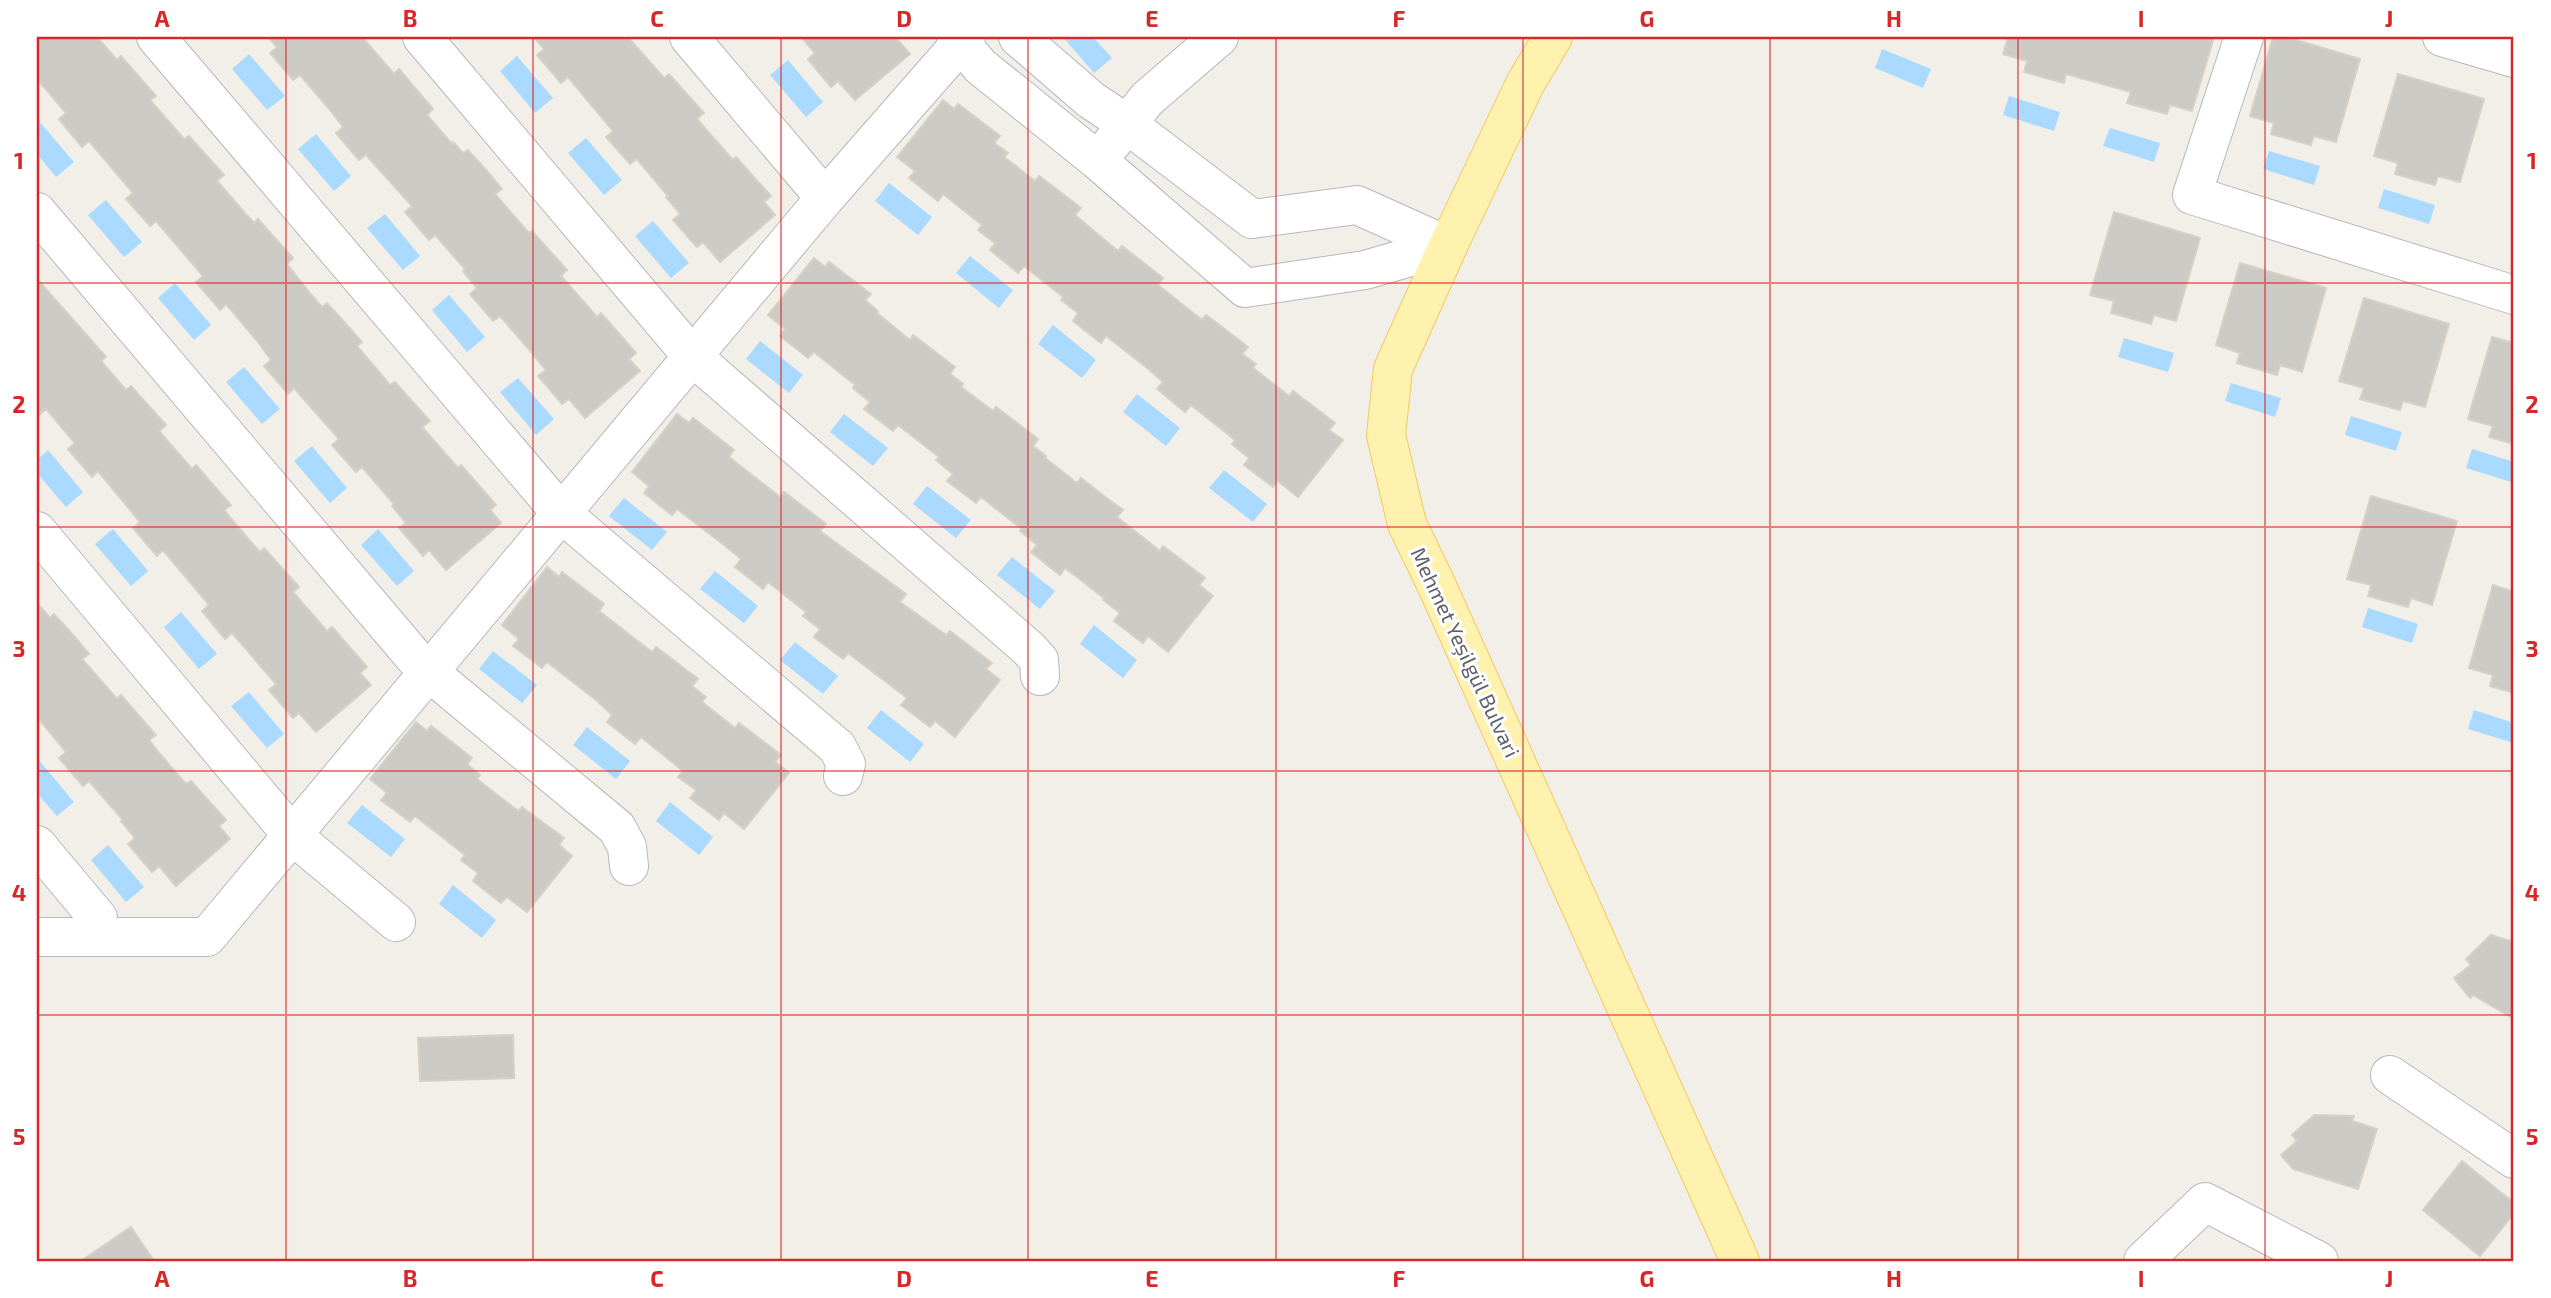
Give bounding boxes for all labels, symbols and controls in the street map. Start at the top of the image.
text: A [154,4,170,32]
text: B [403,4,417,32]
text: C [650,4,664,32]
text: D [896,4,912,32]
text: E [1145,4,1159,32]
text: F [1393,4,1406,32]
text: G [1640,4,1654,32]
text: H [1886,4,1902,32]
text: I [2138,4,2144,32]
text: J [2385,4,2393,32]
text: 1 [14,146,24,174]
text: 1 [2527,146,2537,174]
text: 2 [12,390,26,418]
text: 2 [2525,390,2539,418]
street label: Mehmet Yeşilgül Bulvari [1405,543,1526,762]
text: 3 [12,634,26,662]
text: 3 [2525,634,2539,662]
text: 4 [12,878,26,906]
text: 4 [2525,878,2539,906]
text: 5 [13,1122,25,1150]
text: 5 [2526,1122,2538,1150]
text: A [154,1264,170,1292]
text: B [403,1264,417,1292]
text: C [650,1264,664,1292]
text: D [896,1264,912,1292]
text: E [1145,1264,1159,1292]
text: F [1393,1264,1406,1292]
text: G [1640,1264,1654,1292]
text: H [1886,1264,1902,1292]
text: I [2138,1264,2144,1292]
text: J [2385,1264,2393,1292]

